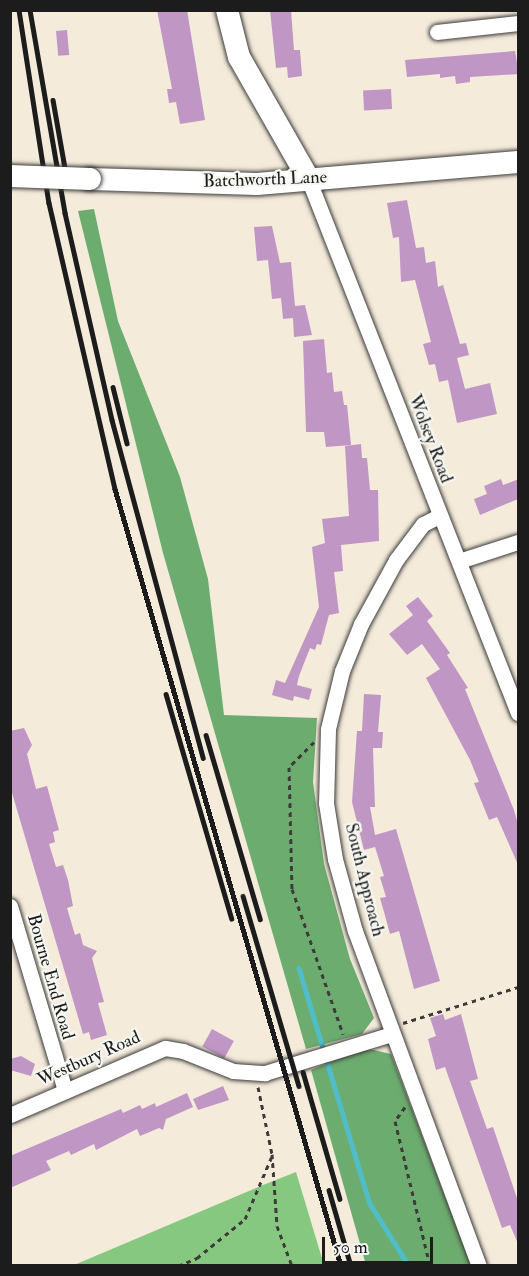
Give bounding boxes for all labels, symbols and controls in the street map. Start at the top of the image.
street label: Batchworth Lane [203,167,327,193]
street label: Wolsey Road [403,392,457,486]
street label: South Approach [339,821,389,939]
street label: Bourne End Road [22,912,78,1042]
street label: Westbury Road [34,1027,144,1091]
scale bar [325,1225,436,1263]
text: 50 m [333,1236,368,1259]

